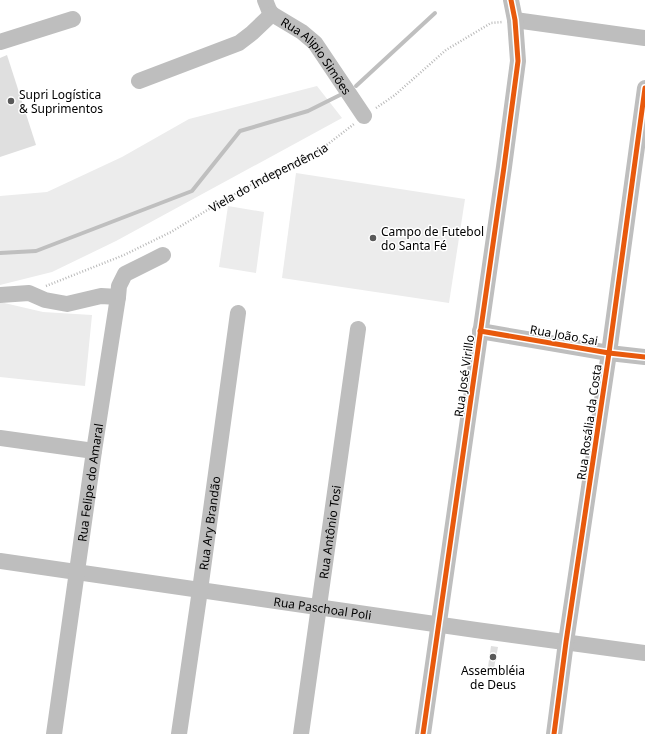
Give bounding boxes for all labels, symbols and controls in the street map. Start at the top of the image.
street label: Rua Alipio Simões [278,13,356,98]
place label: Supri Logística & Suprimentos [19,86,103,117]
marker: Supri Logística & Suprimentos [6,96,16,106]
street label: Viela do Independência [206,139,331,216]
place label: Campo de Futebol do Santa Fé [381,223,484,254]
marker: Campo de Futebol do Santa Fé [368,233,378,243]
street label: Rua João Sai [529,321,599,349]
street label: Rua José Virillo [450,334,478,418]
street label: Rua Rosália da Costa [572,363,606,481]
street label: Rua Felipe do Amaral [73,422,107,543]
street label: Rua Ary Brandão [194,475,224,571]
street label: Rua Antônio Tosi [314,484,344,580]
street label: Rua Paschoal Poli [273,592,373,623]
marker: Assembléia de Deus [488,652,498,662]
place label: Assembléia de Deus [461,662,525,693]

